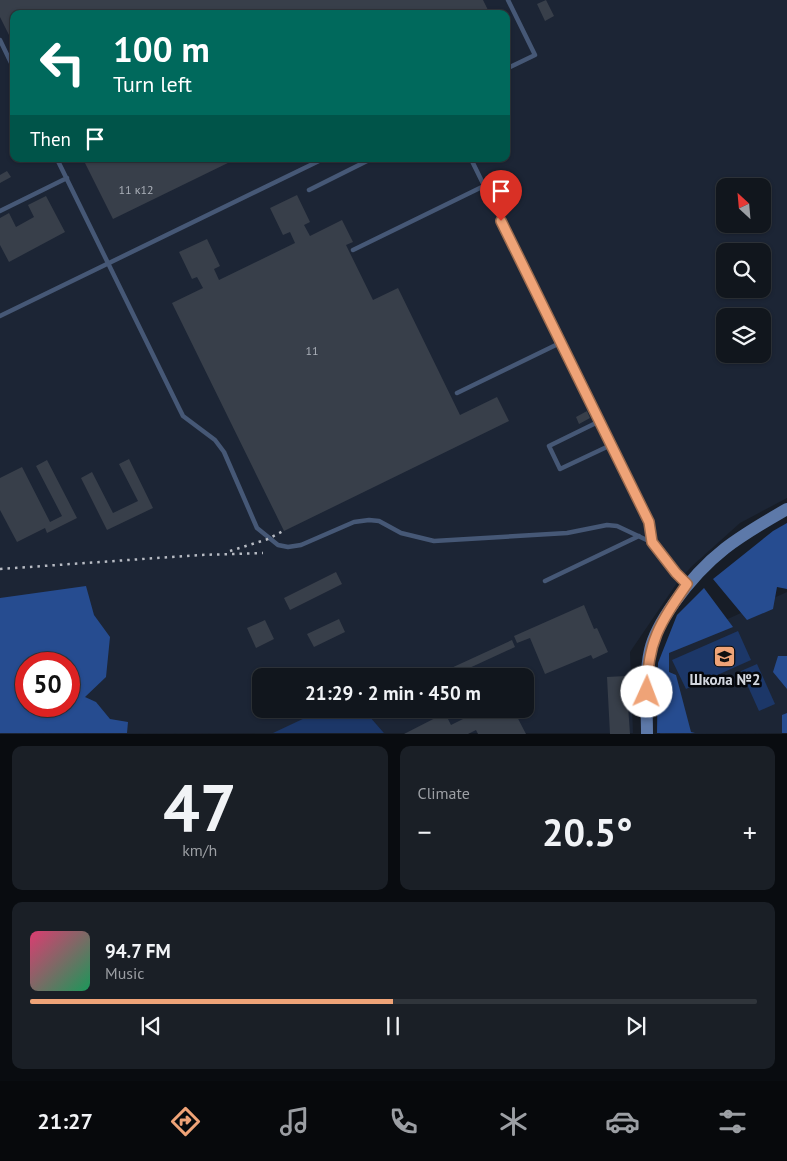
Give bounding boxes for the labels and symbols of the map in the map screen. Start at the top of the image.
pin [480,170,522,221]
north arrow [716,178,771,232]
house number: 11 к12 [118,182,154,197]
house number: 11 [305,343,319,358]
school or university icon: Школа №2 [713,644,737,668]
speed limit sign: 50 [15,652,80,717]
position arrow [620,665,672,717]
place label: Школа №2 [690,670,760,689]

